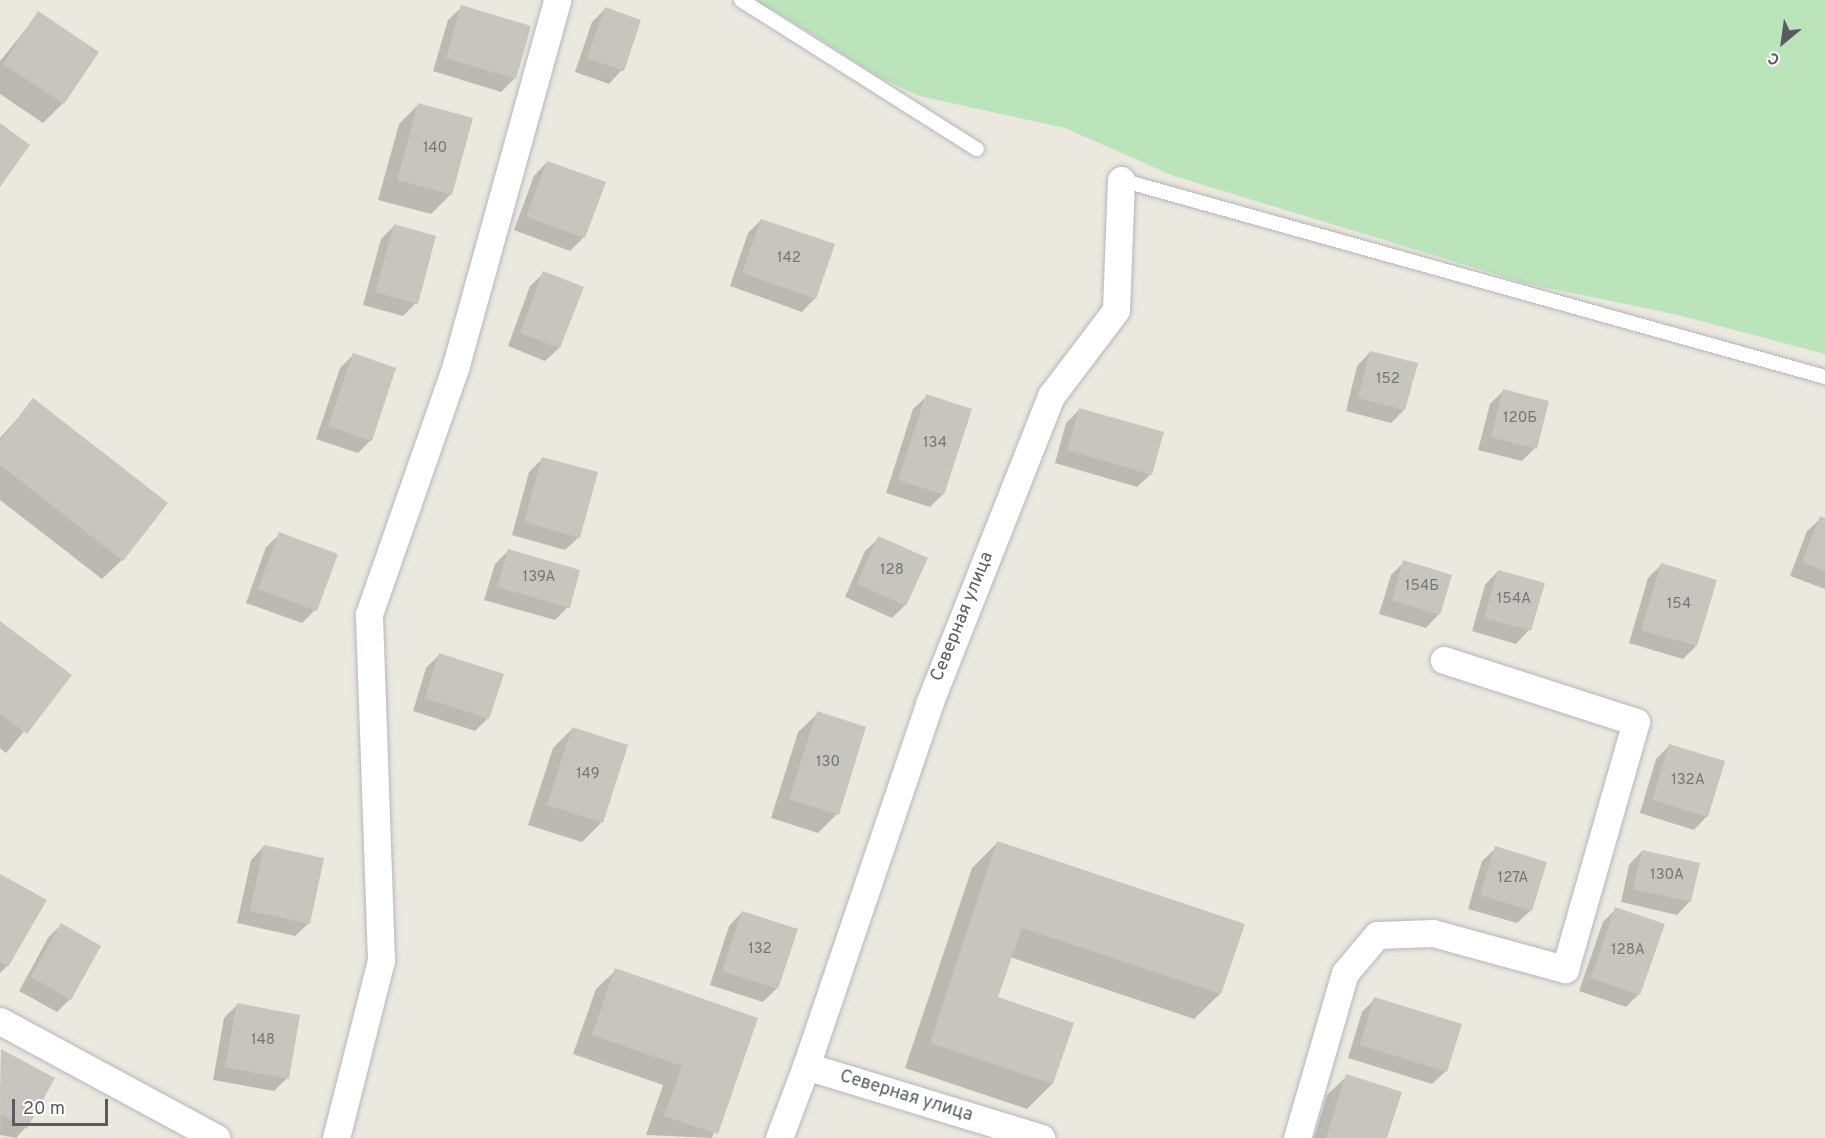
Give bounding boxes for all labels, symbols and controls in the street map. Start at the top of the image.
north arrow [1753,12,1813,72]
text: С [1765,47,1784,69]
house number: 140 [423,140,447,158]
house number: 142 [777,250,801,268]
house number: 152 [1376,371,1400,389]
house number: 120Б [1503,410,1537,428]
house number: 134 [923,435,947,453]
street label: Северная улица [927,549,999,685]
house number: 128 [880,562,904,580]
house number: 139А [523,569,555,587]
house number: 154Б [1405,578,1439,596]
house number: 154А [1497,591,1531,609]
house number: 154 [1667,596,1691,614]
house number: 130 [816,754,840,772]
house number: 149 [576,766,600,784]
house number: 132А [1671,772,1705,790]
house number: 130А [1650,867,1684,885]
house number: 127А [1498,870,1528,888]
house number: 132 [748,941,772,959]
house number: 128А [1611,942,1645,960]
house number: 148 [251,1032,275,1050]
street label: Северная улица [837,1066,975,1128]
scale bar [15,1087,111,1125]
text: 20 m [23,1098,65,1121]

